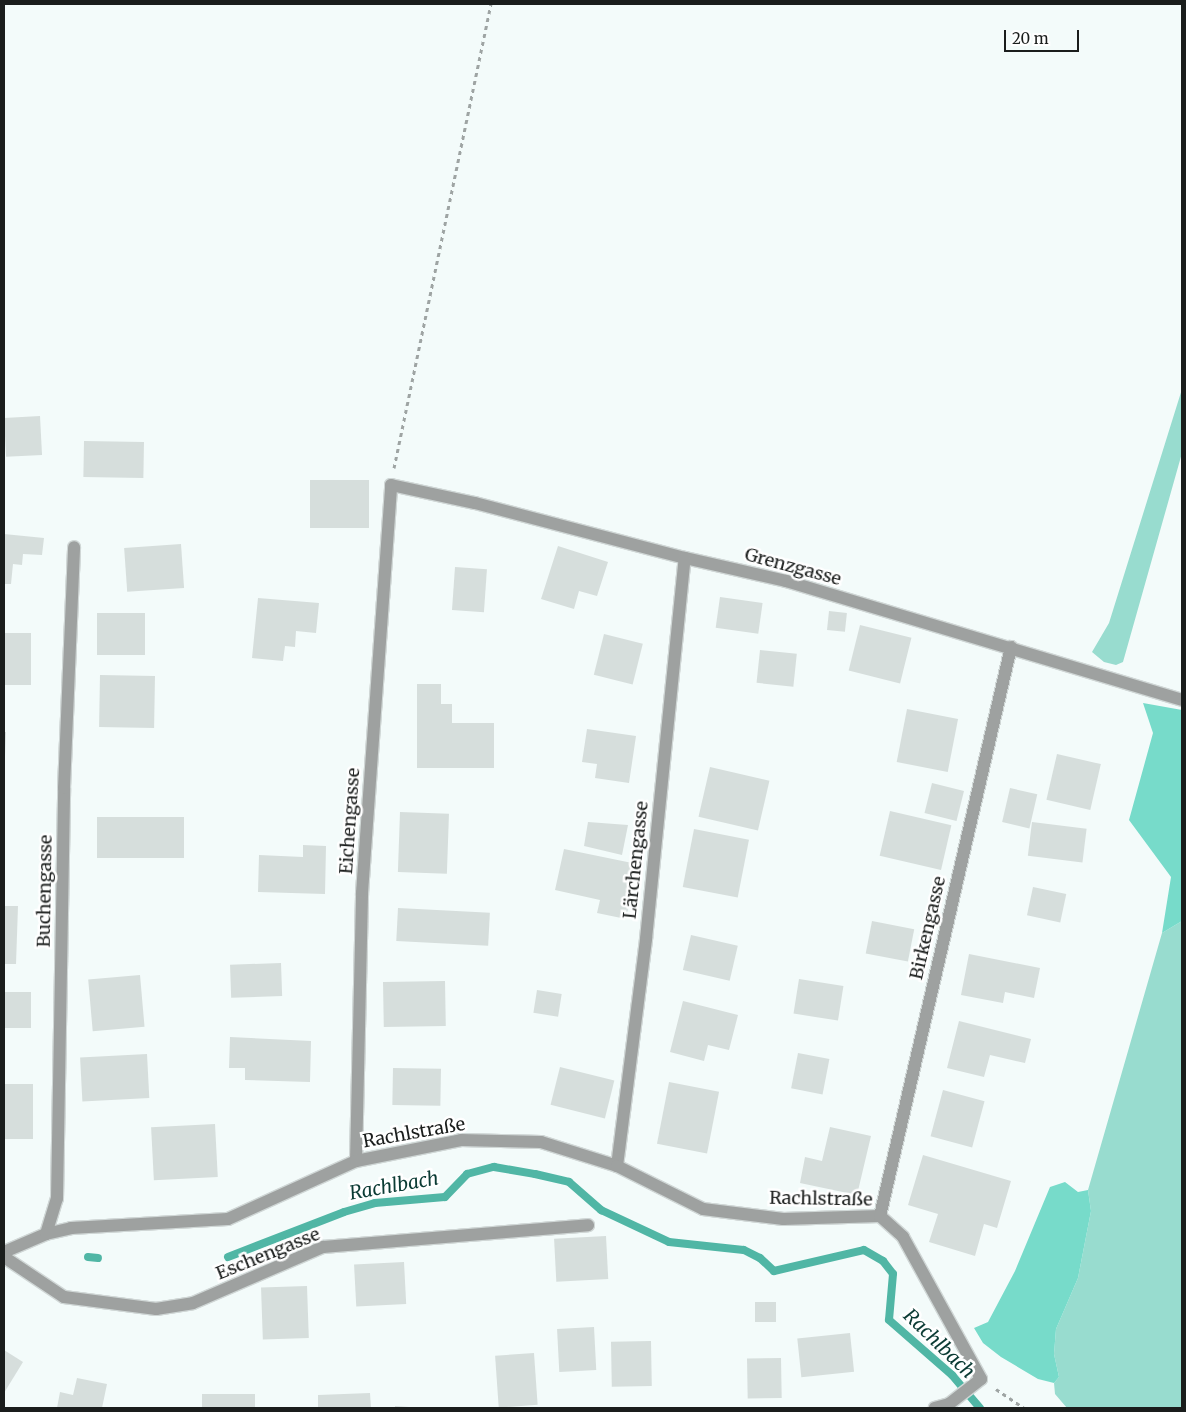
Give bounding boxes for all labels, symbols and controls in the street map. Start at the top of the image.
scale bar [1006,20,1081,52]
text: 20 m [1012,29,1049,48]
street label: Grenzgasse [742,544,844,590]
street label: Eichengasse [336,767,364,875]
street label: Lärchengasse [619,800,653,920]
street label: Buchengasse [33,834,57,948]
street label: Birkengasse [906,874,950,982]
street label: Rachlstraße [361,1113,467,1153]
water label: Rachlbach [348,1167,440,1205]
street label: Rachlstraße [769,1187,873,1211]
street label: Eschengasse [213,1223,323,1285]
water label: Rachlbach [899,1304,979,1384]

